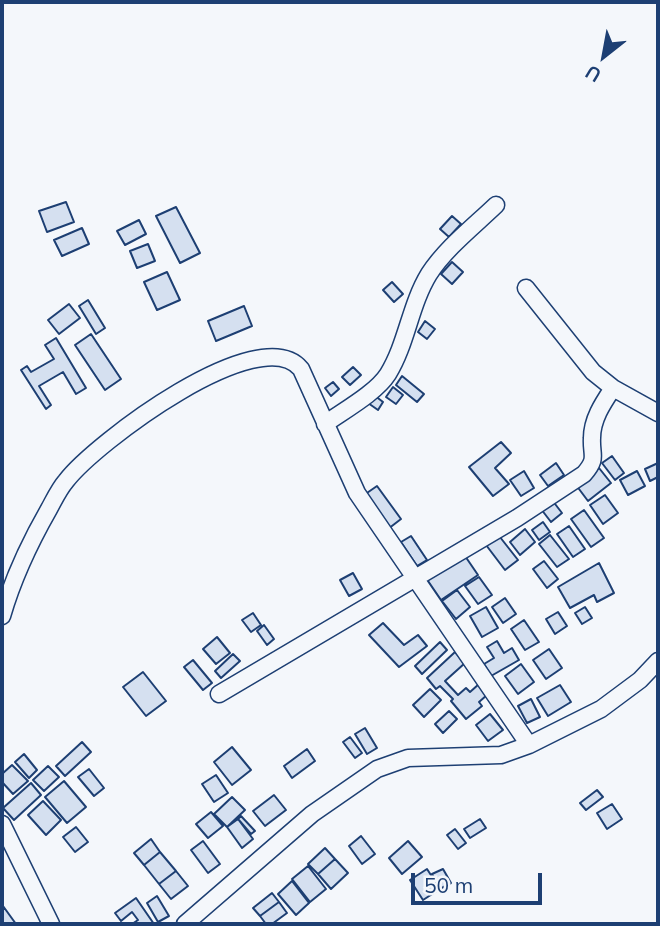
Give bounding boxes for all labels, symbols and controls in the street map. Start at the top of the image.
north arrow [569,21,639,91]
text: U [581,60,605,88]
scale bar [415,860,546,904]
text: 50 m [424,872,473,898]

